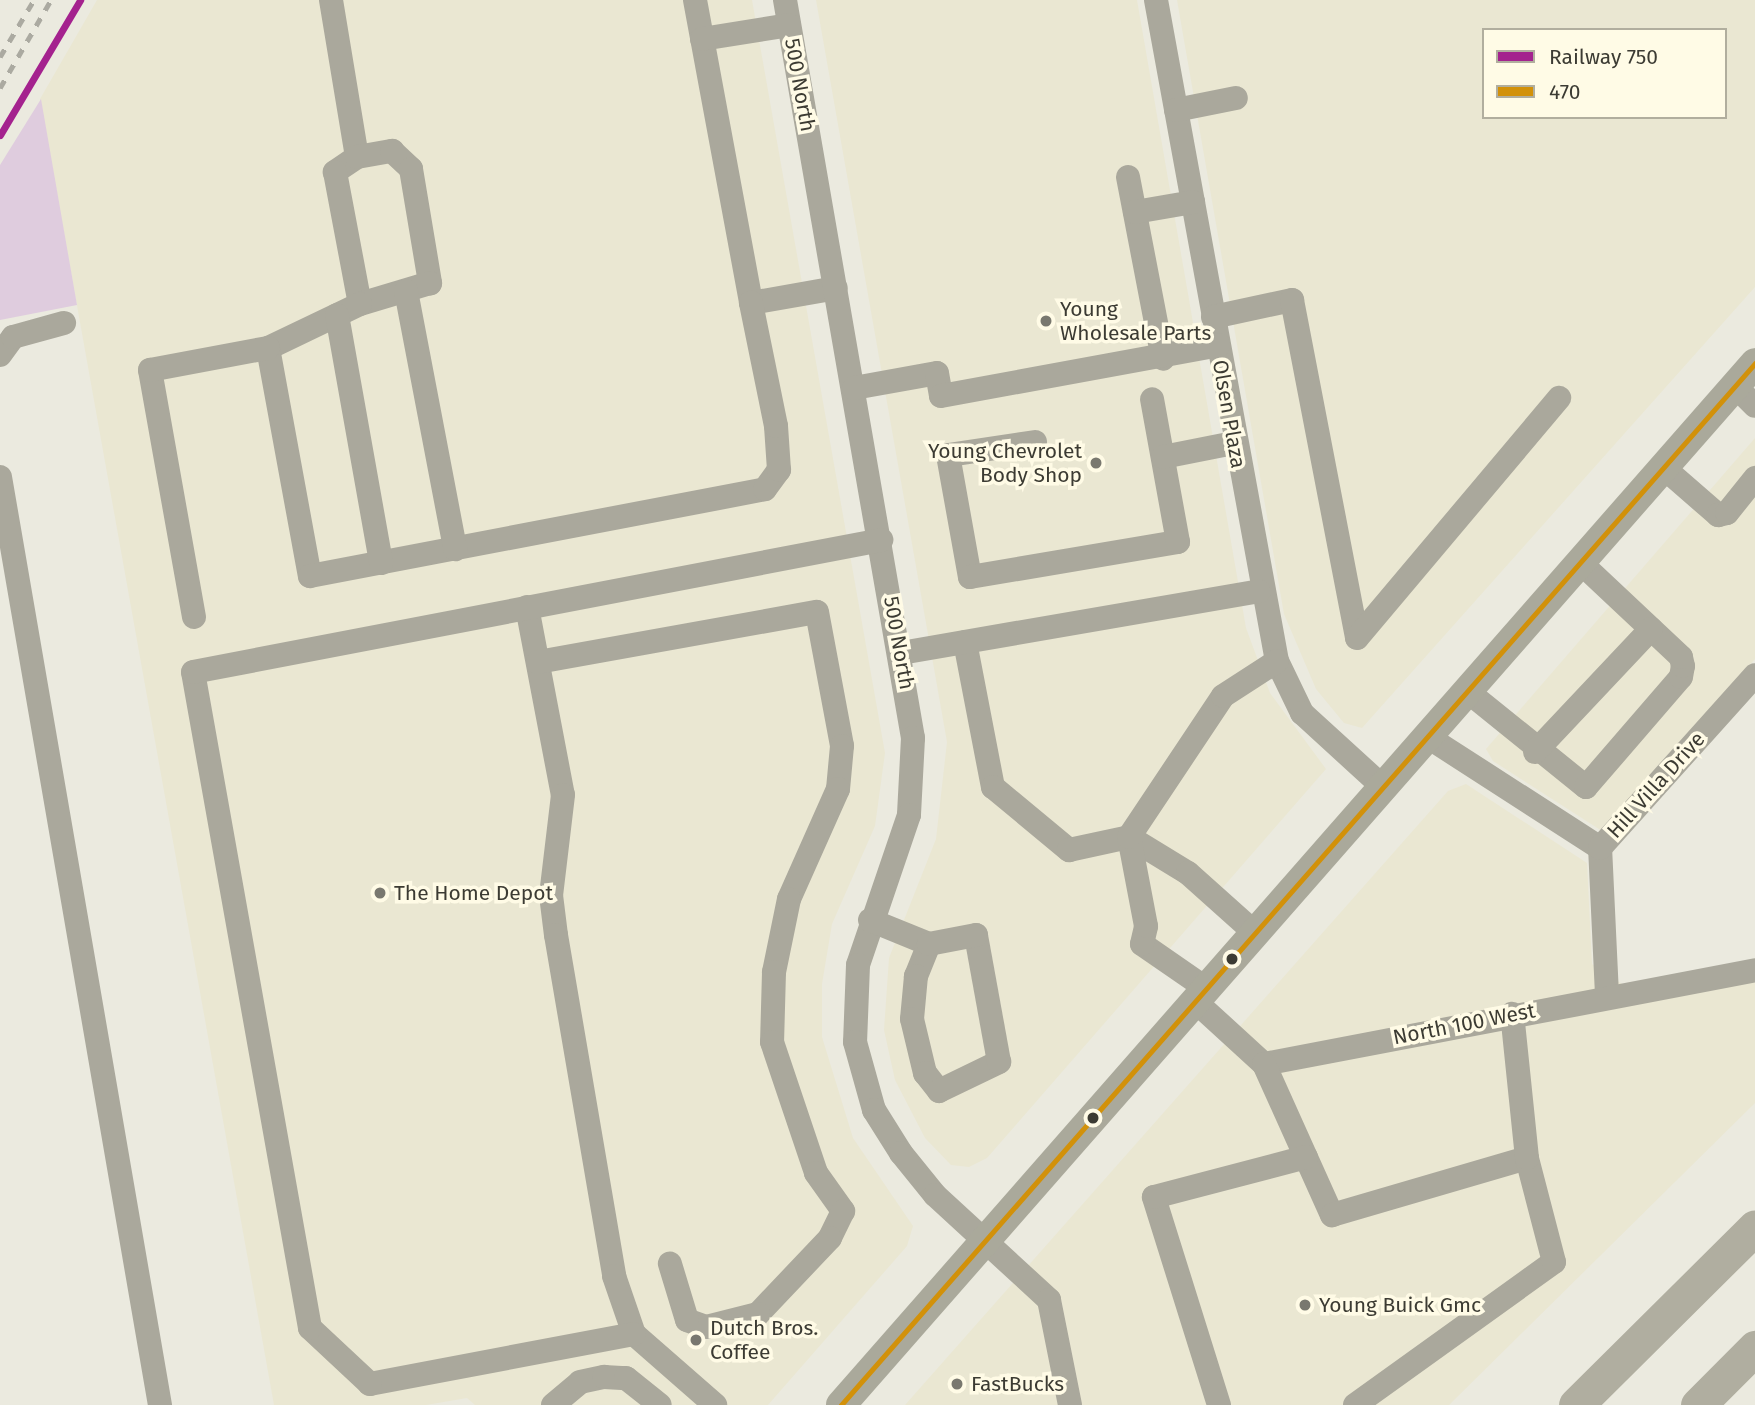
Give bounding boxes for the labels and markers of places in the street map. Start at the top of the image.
place label: Young Wholesale Parts [1060,296,1211,346]
marker: Young Wholesale Parts [1038,313,1054,329]
place label: Young Chevrolet Body Shop [928,438,1082,488]
marker: Young Chevrolet Body Shop [1088,455,1104,471]
place label: The Home Depot [394,880,553,906]
marker: The Home Depot [372,885,388,901]
unlabelled marker [1225,952,1239,966]
unlabelled marker [1086,1111,1100,1125]
place label: Young Buick Gmc [1319,1292,1481,1318]
marker: Young Buick Gmc [1297,1297,1313,1313]
place label: Dutch Bros. Coffee [710,1315,818,1365]
marker: Dutch Bros. Coffee [688,1332,704,1348]
place label: FastBucks [971,1371,1064,1397]
marker: FastBucks [949,1376,965,1392]

